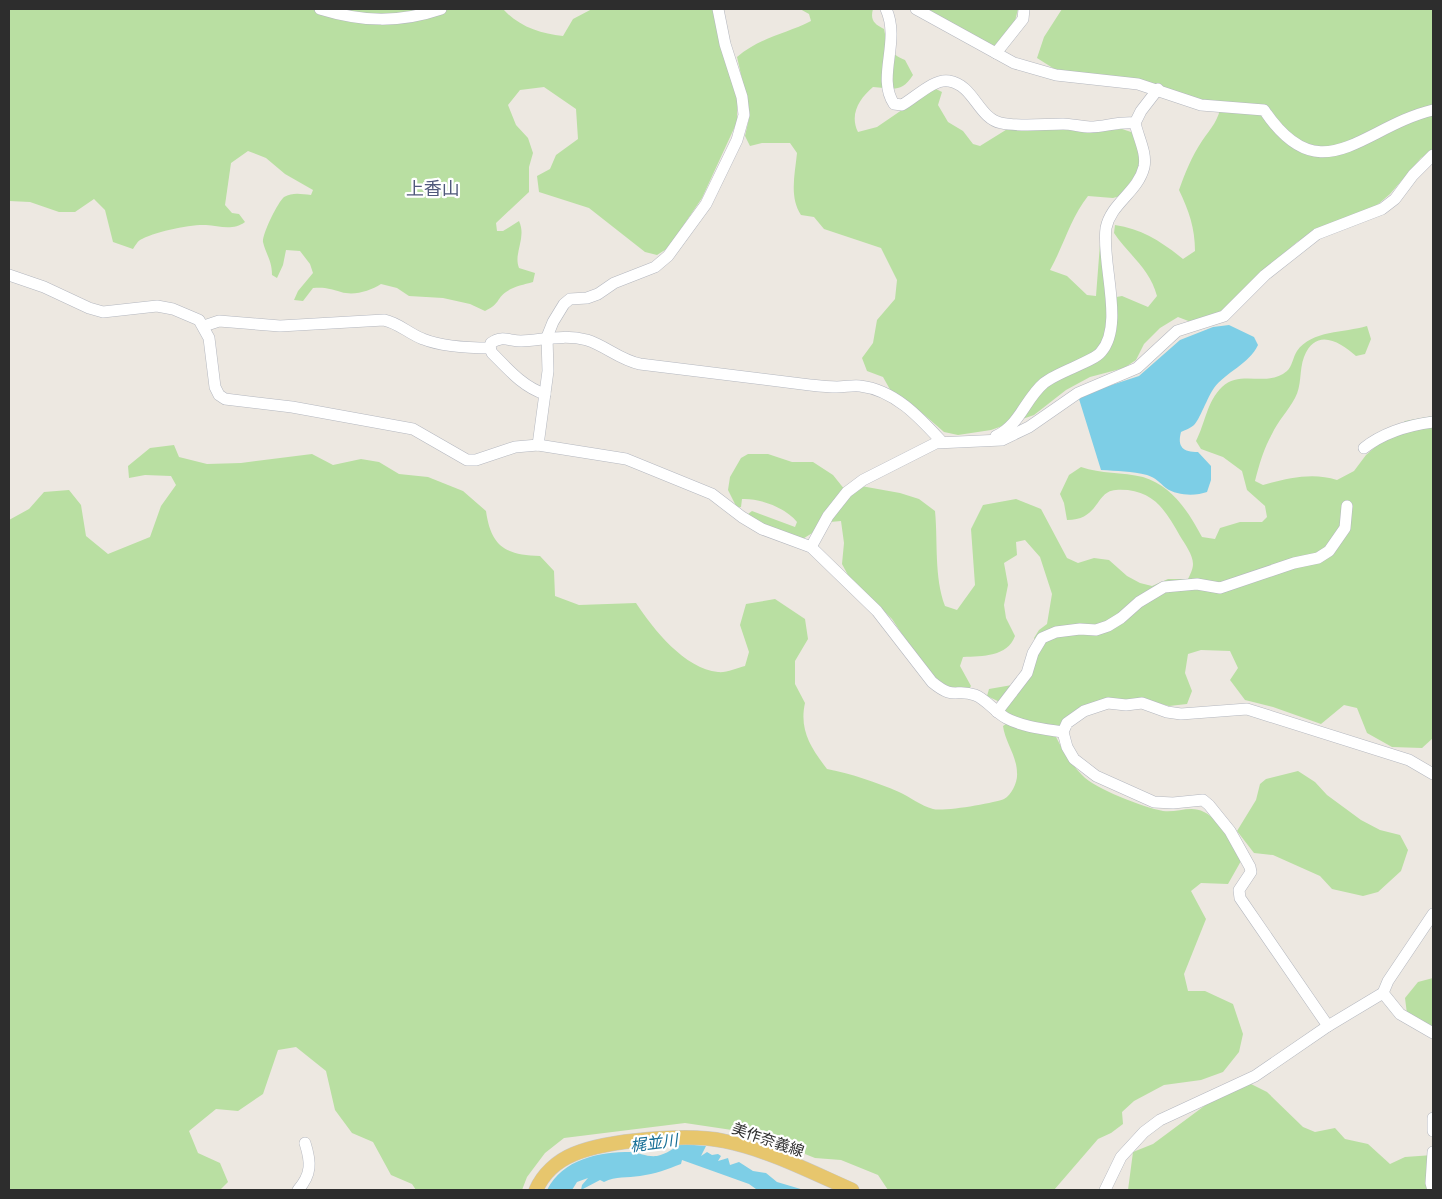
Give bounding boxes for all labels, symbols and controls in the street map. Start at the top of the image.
district label: 上香山 [406,178,460,200]
street label: 美作奈義線 [730,1119,806,1161]
water label: 梶並川 [629,1130,681,1155]

